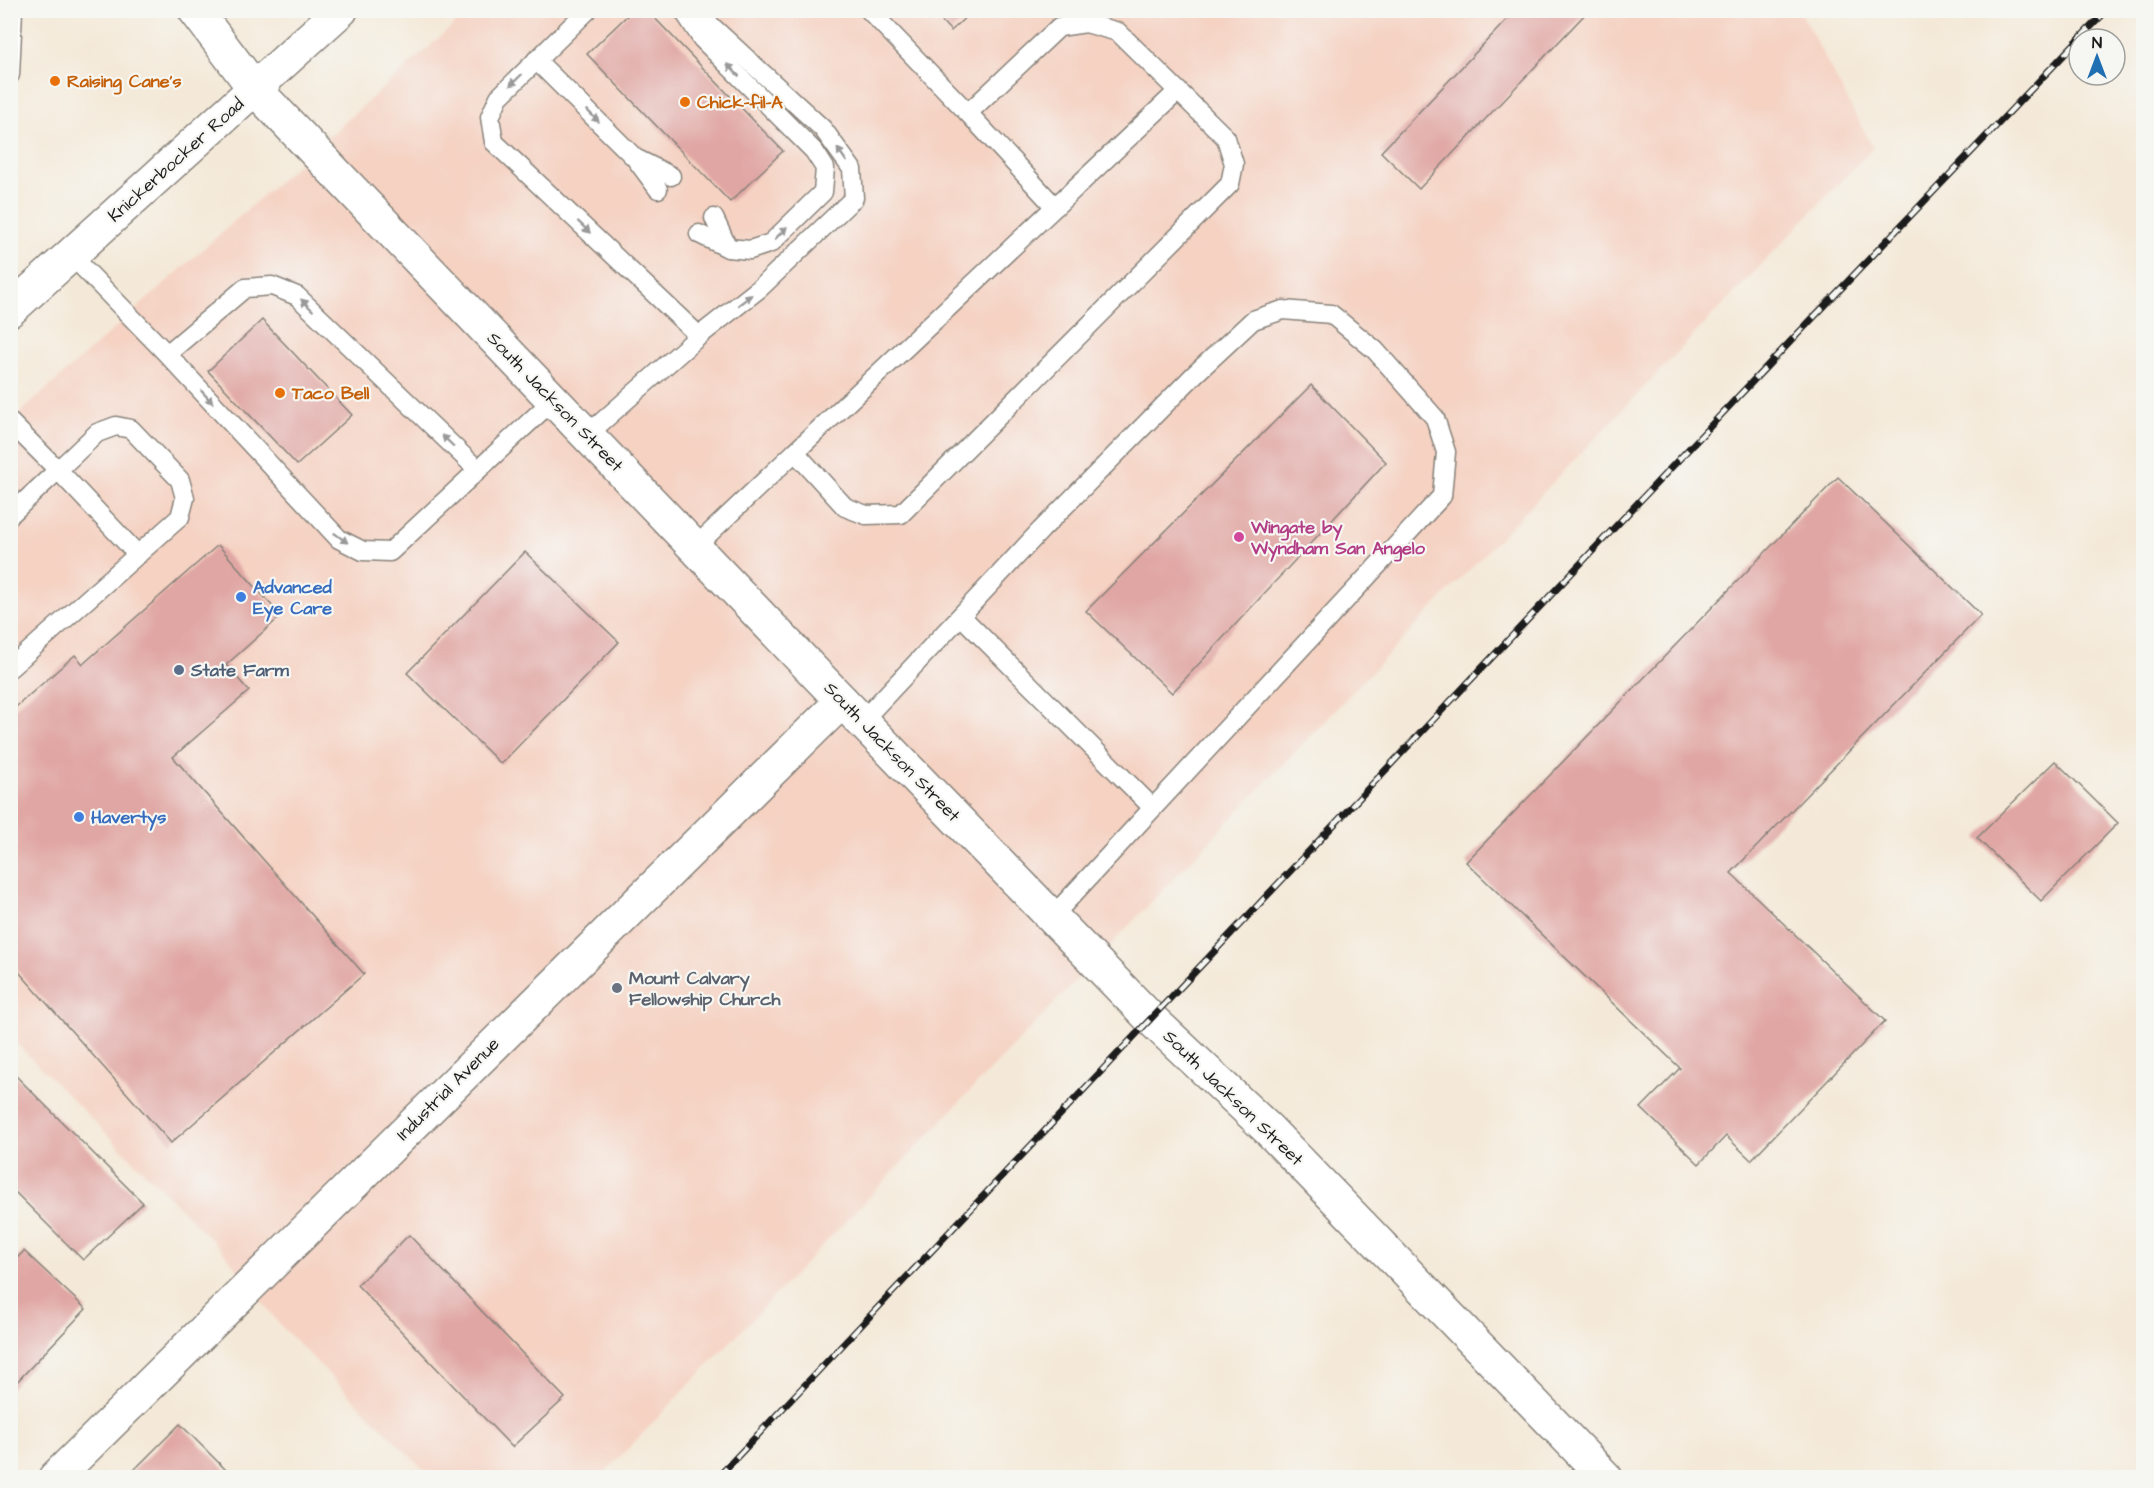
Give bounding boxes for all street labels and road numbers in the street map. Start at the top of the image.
street label: Knickerbocker Road [102,92,250,228]
street label: South Jackson Street [481,326,629,478]
street label: South Jackson Street [818,676,966,828]
street label: South Jackson Street [1157,1024,1309,1172]
street label: Industrial Avenue [391,1032,505,1146]

